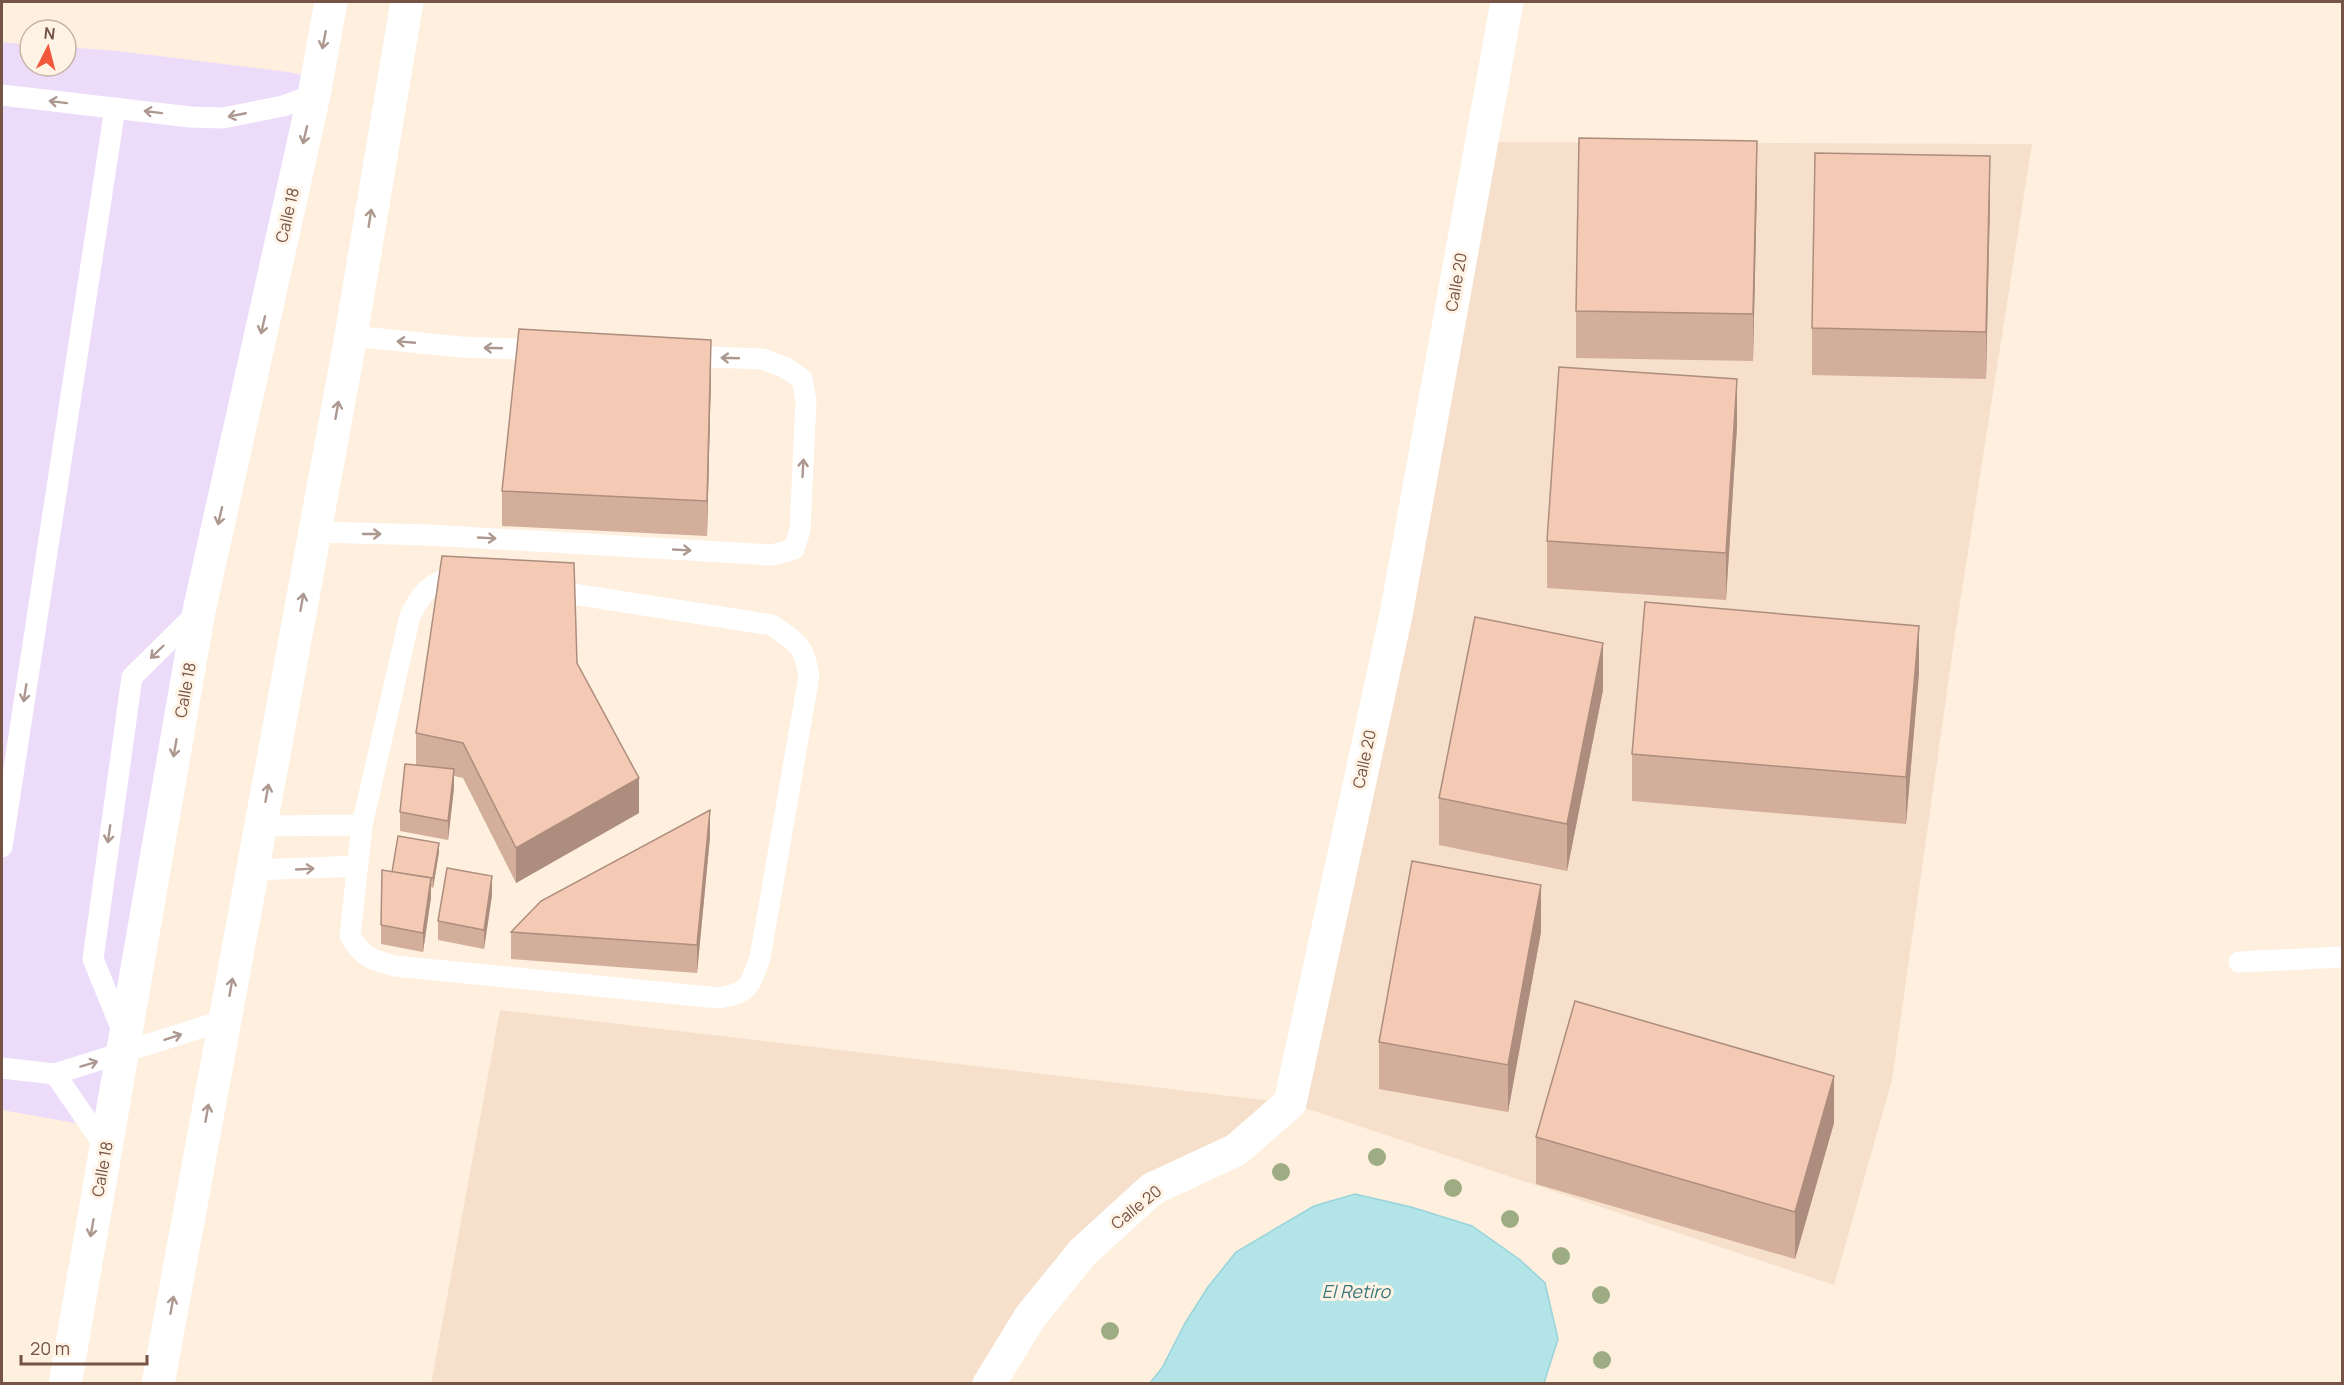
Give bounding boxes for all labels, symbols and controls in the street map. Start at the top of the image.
north arrow [18,18,78,78]
text: N [43,22,56,45]
one-way arrow [318,29,329,49]
one-way arrow [49,96,69,107]
one-way arrow [143,107,163,118]
one-way arrow [228,110,248,121]
one-way arrow [299,125,310,144]
street label: Calle 18 [270,185,304,245]
one-way arrow [365,208,376,228]
street label: Calle 20 [1440,251,1472,313]
one-way arrow [257,315,268,335]
one-way arrow [396,336,416,347]
one-way arrow [483,343,503,354]
one-way arrow [720,352,740,363]
one-way arrow [332,400,343,420]
one-way arrow [797,458,808,478]
one-way arrow [214,506,226,525]
one-way arrow [361,528,381,540]
one-way arrow [477,533,497,544]
one-way arrow [671,545,691,556]
one-way arrow [297,592,308,612]
one-way arrow [150,644,165,659]
street label: Calle 18 [169,661,201,719]
one-way arrow [19,683,30,702]
street label: Calle 20 [1347,728,1381,790]
one-way arrow [170,738,181,758]
one-way arrow [261,784,272,804]
one-way arrow [104,824,115,844]
one-way arrow [295,863,315,874]
one-way arrow [225,977,236,997]
one-way arrow [164,1030,182,1041]
one-way arrow [79,1058,98,1069]
one-way arrow [202,1104,213,1124]
street label: Calle 18 [86,1140,118,1198]
street label: Calle 20 [1106,1180,1166,1234]
one-way arrow [86,1218,97,1237]
water label: El Retiro [1322,1279,1391,1303]
one-way arrow [167,1296,178,1316]
scale bar [21,1328,147,1366]
text: 20 m [30,1336,70,1360]

